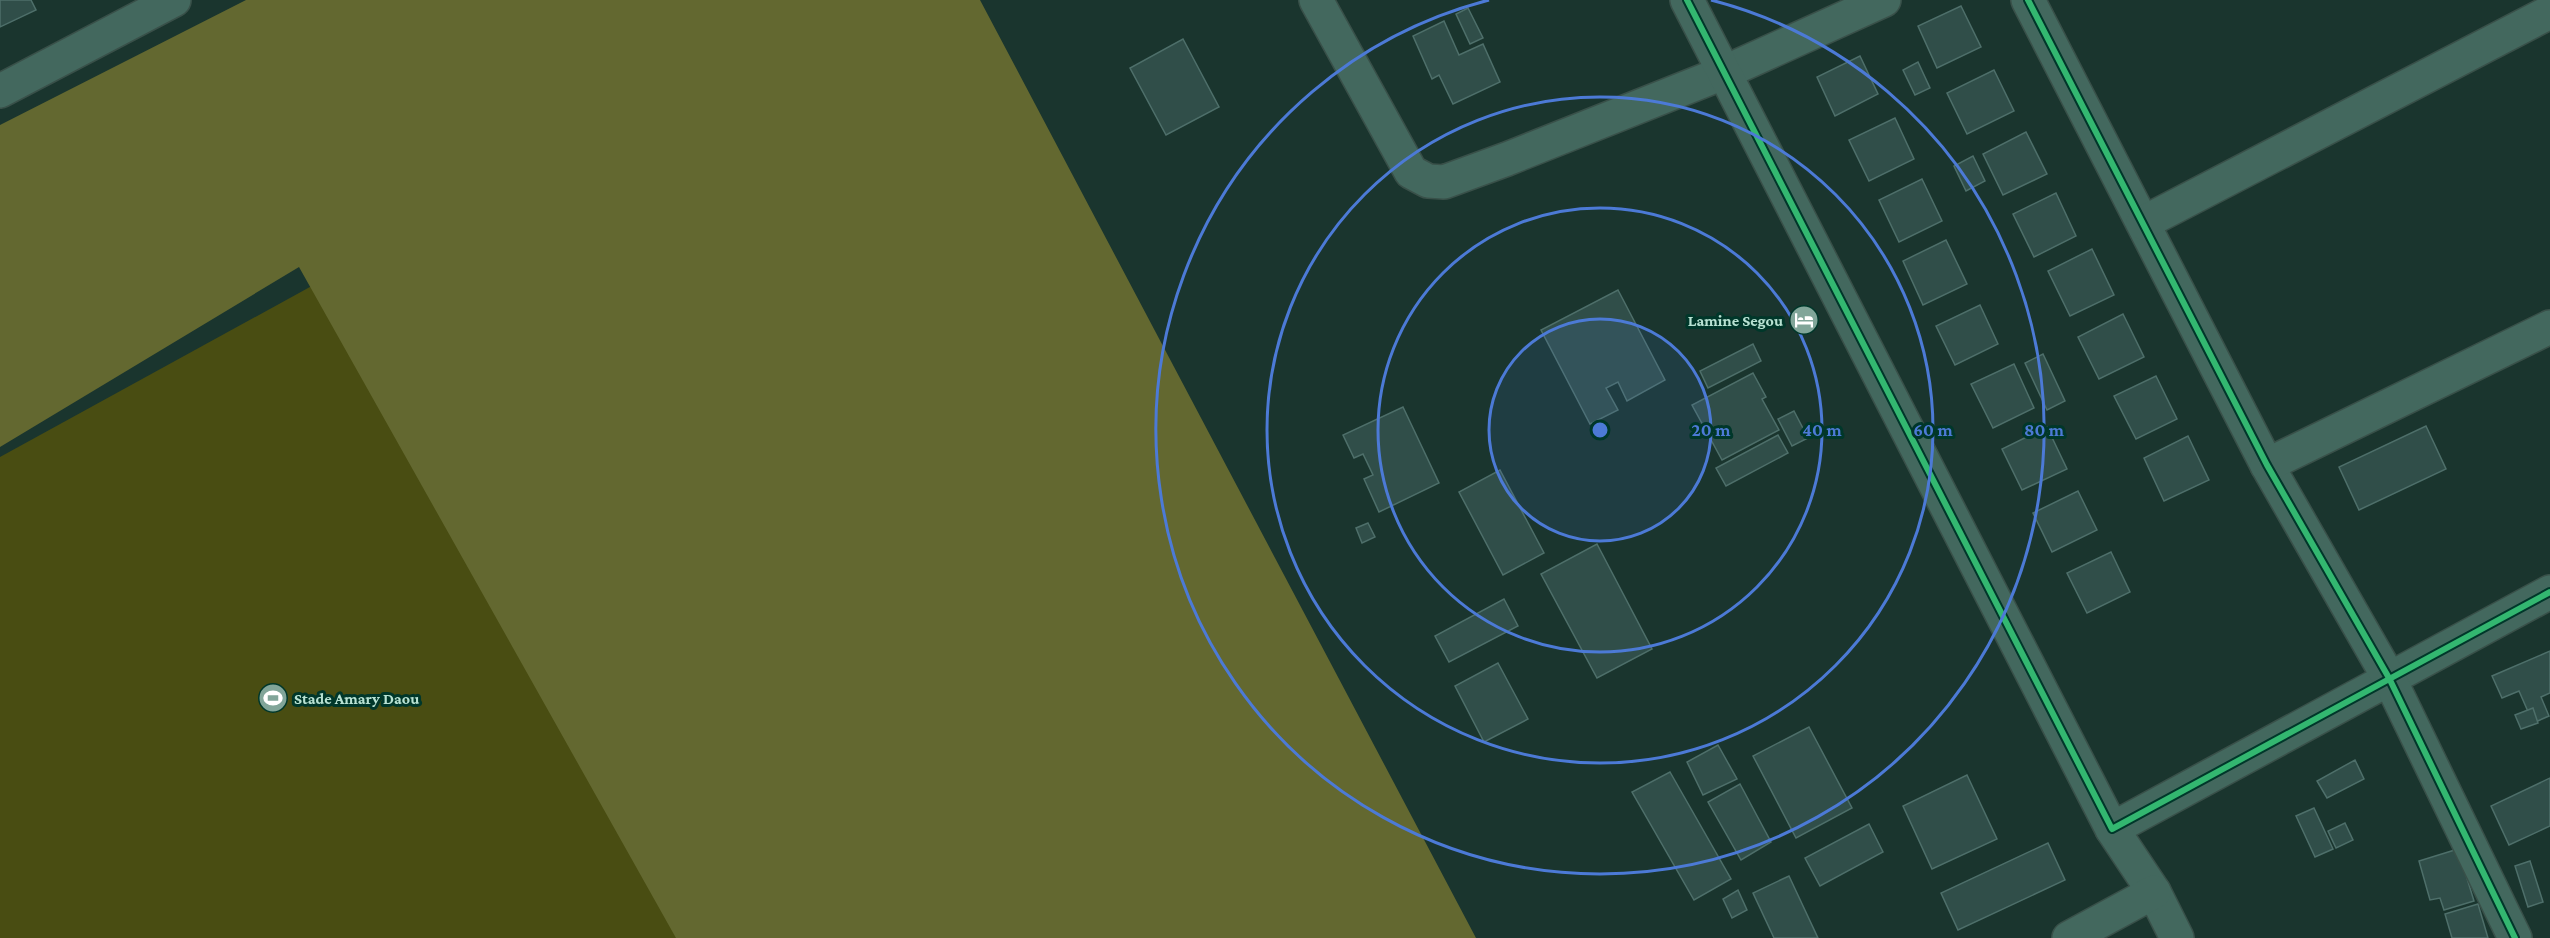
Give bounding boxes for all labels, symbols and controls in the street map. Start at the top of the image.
hotel icon: Lamine Segou [1788,304,1820,336]
place label: Lamine Segou [1688,312,1783,329]
centre of rings [1590,420,1610,440]
text: 20 m [1692,420,1731,440]
text: 40 m [1802,420,1842,440]
text: 60 m [1913,420,1953,440]
text: 80 m [2024,420,2065,440]
sports icon: Stade Amary Daou [257,682,289,714]
place label: Stade Amary Daou [294,690,419,707]

